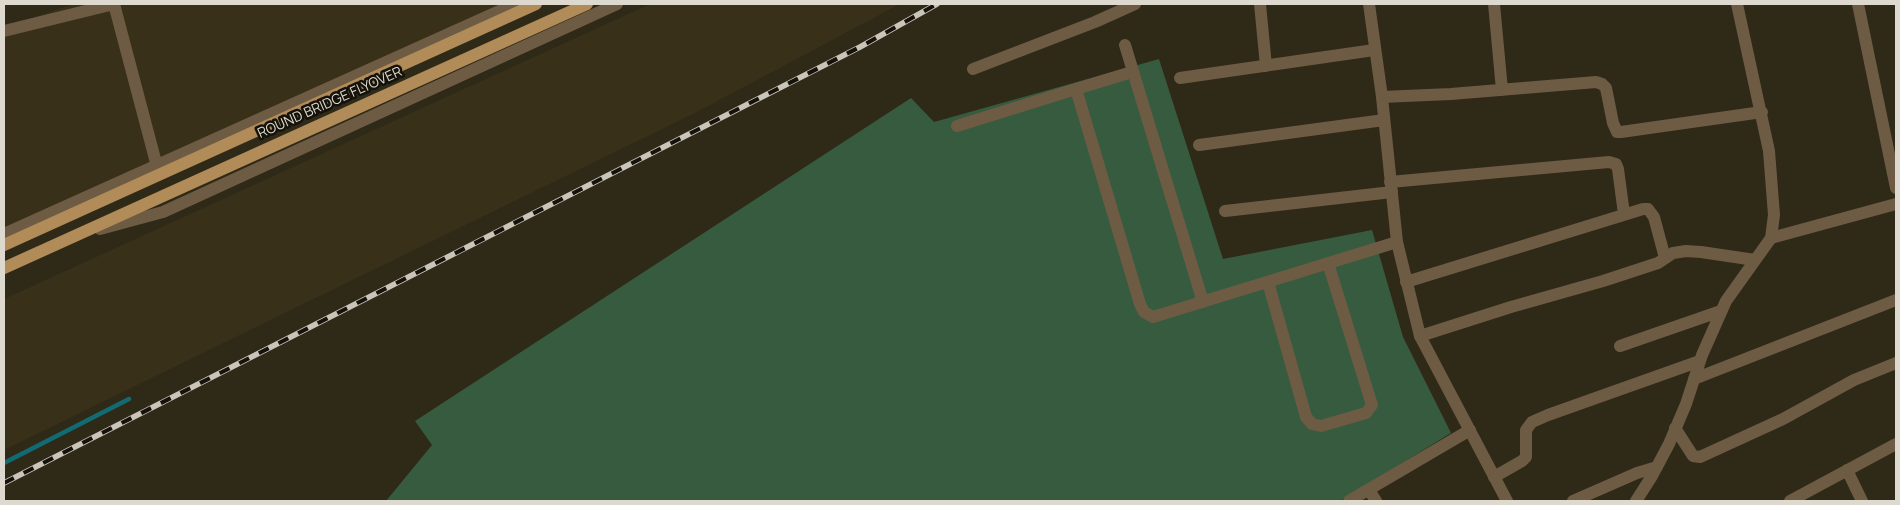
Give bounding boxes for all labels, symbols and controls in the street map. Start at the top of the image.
street label: ROUND BRIDGE FLYOVER [255,64,405,142]

